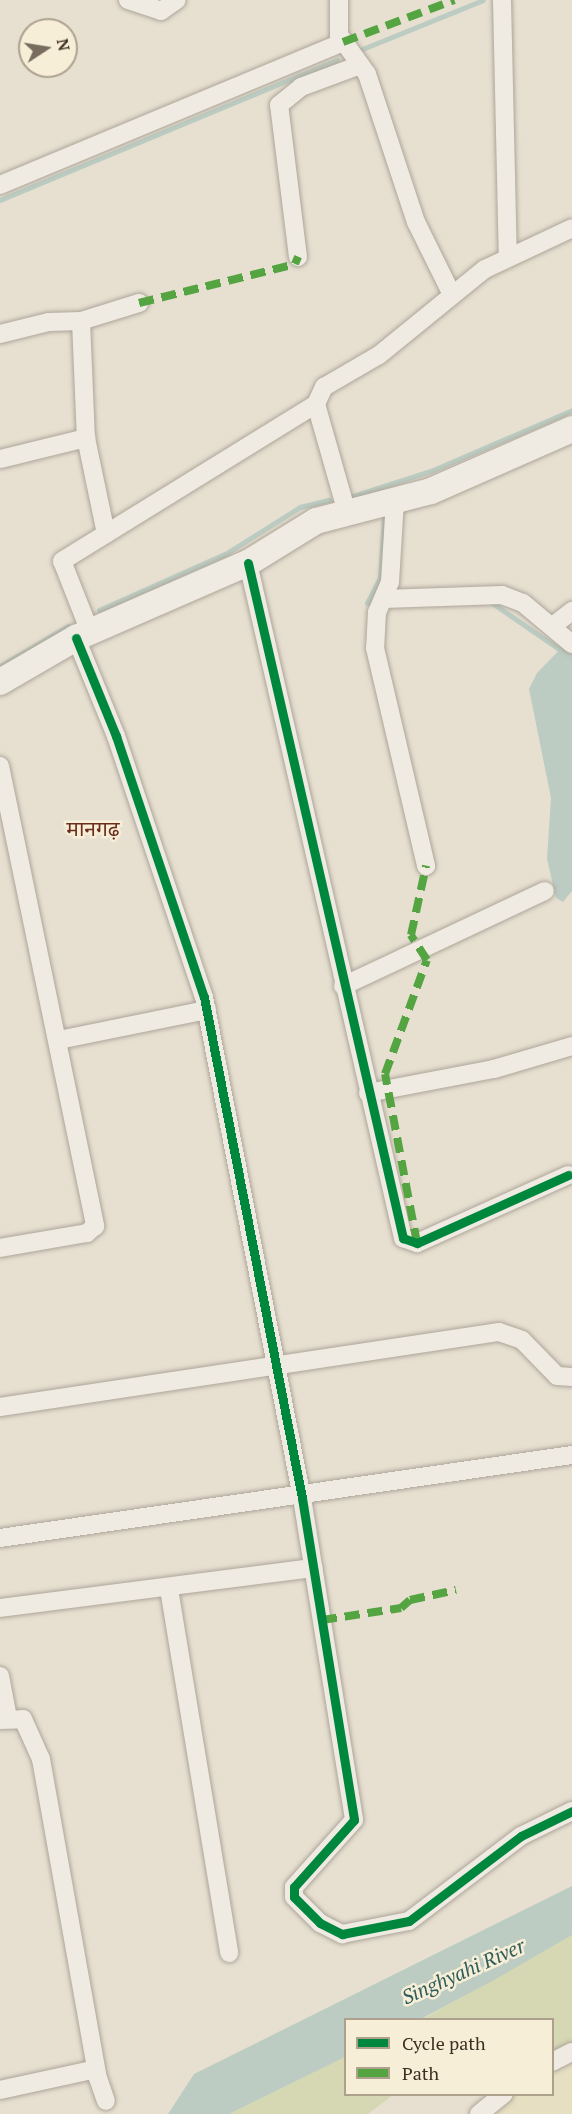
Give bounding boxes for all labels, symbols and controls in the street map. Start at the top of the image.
north arrow [18,18,78,78]
text: N [52,36,76,53]
district label: मानगढ़ [66,815,120,841]
water label: Singhyahi River [398,1933,528,2009]
legend [344,2018,554,2096]
text: Cycle path [402,2031,486,2055]
text: Path [402,2061,439,2085]

